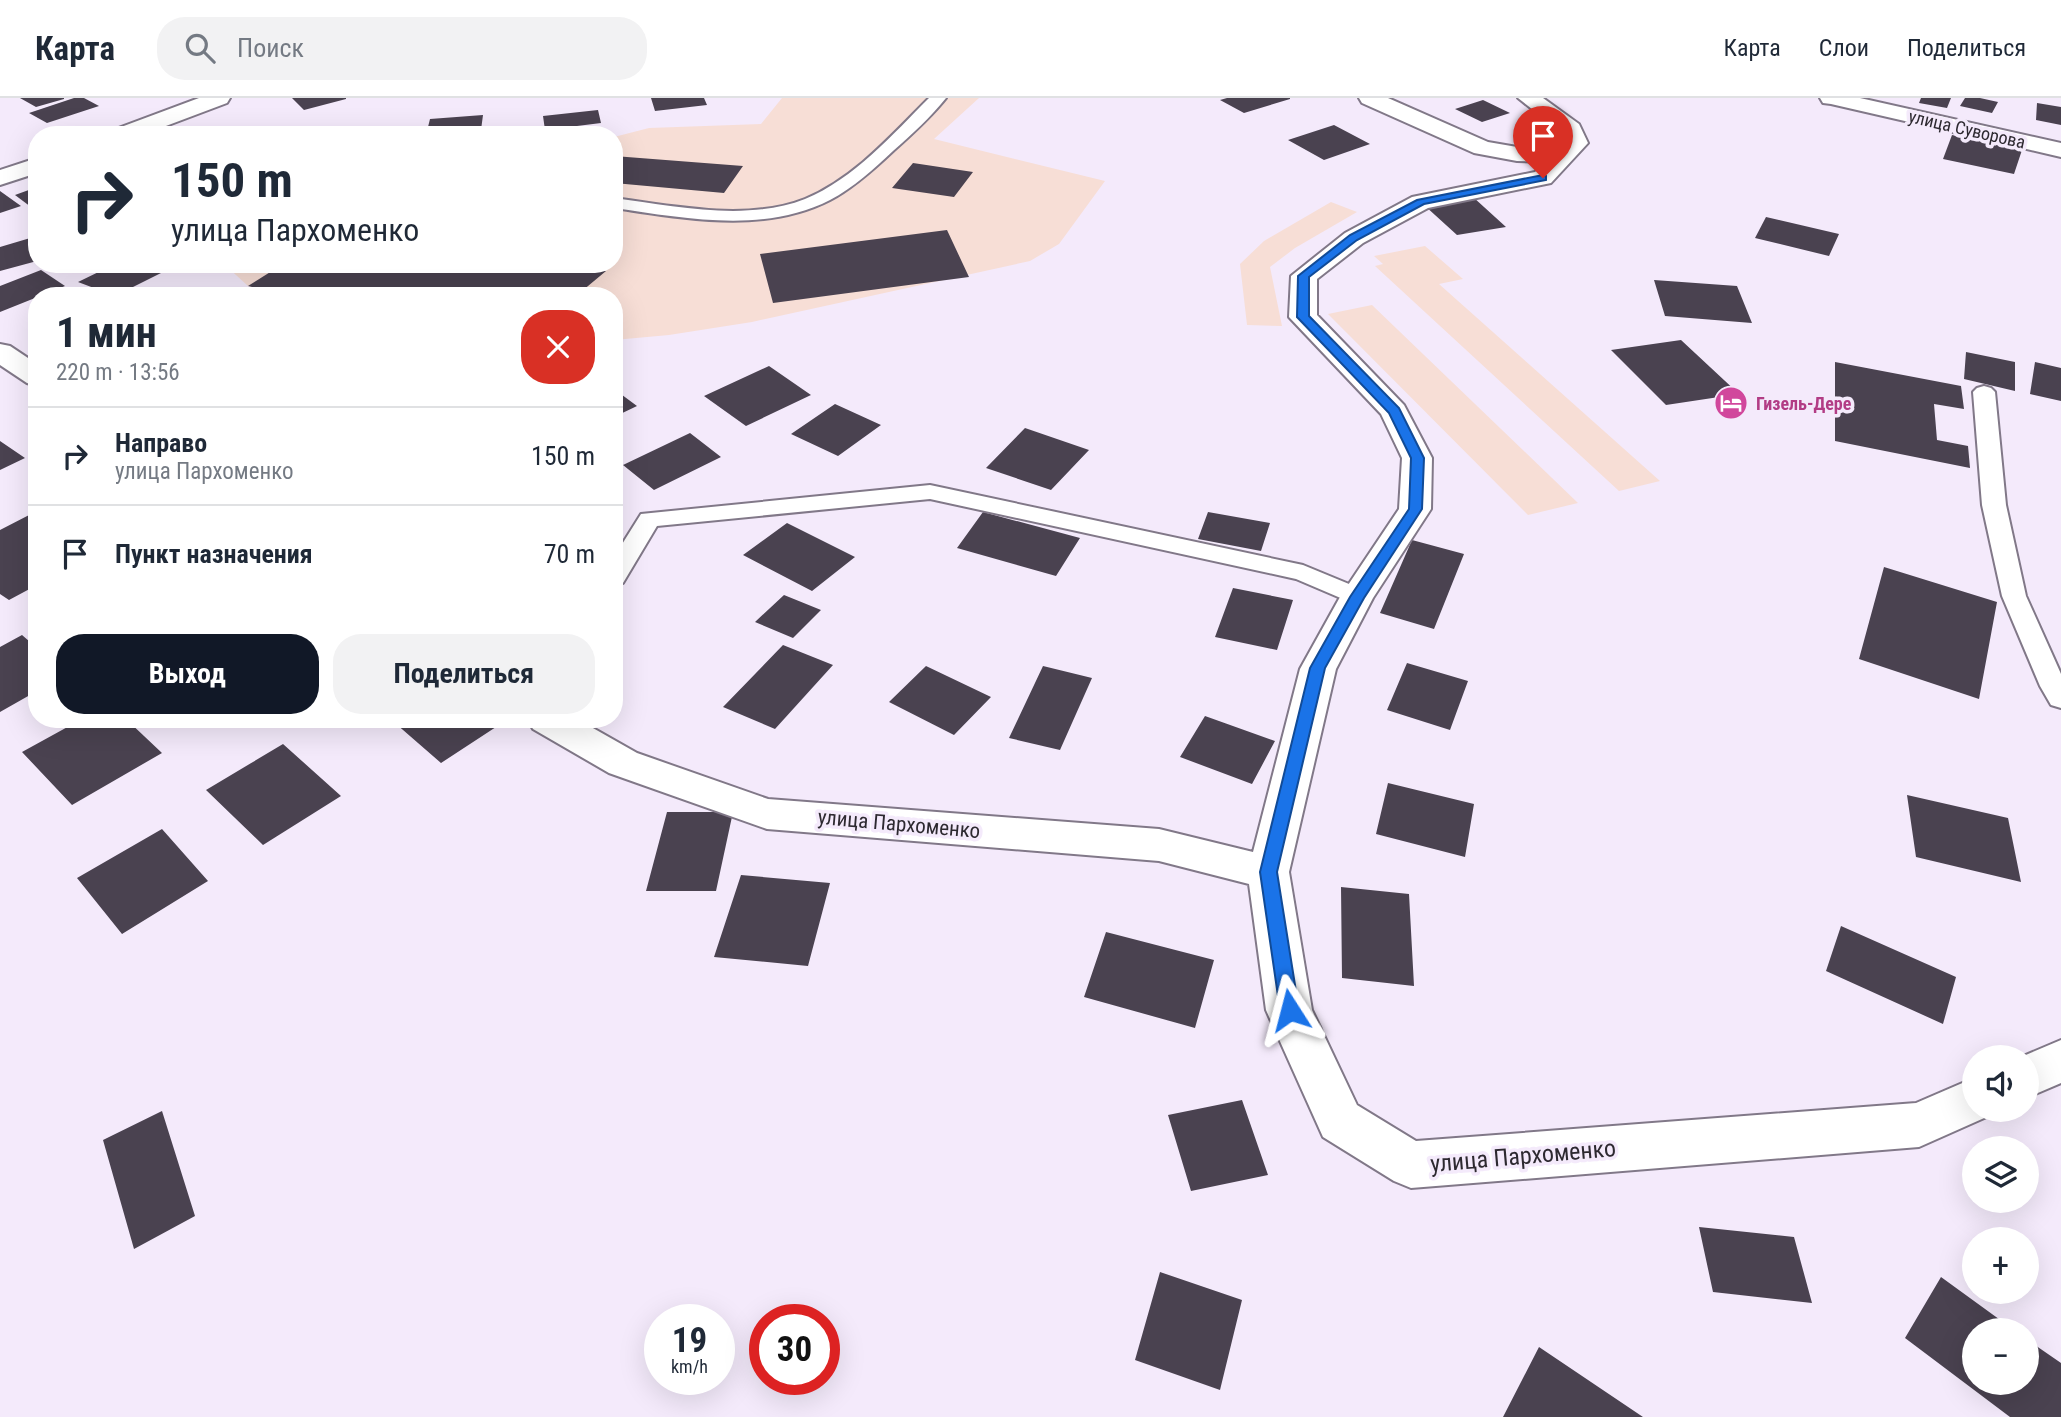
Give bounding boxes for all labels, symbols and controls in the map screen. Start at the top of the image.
search box [157,17,647,80]
text: Карта [35,29,115,68]
icon: search [181,29,219,67]
text: Поиск [237,33,304,63]
text: Карта [1723,34,1781,62]
text: Слои [1819,34,1869,62]
text: Поделиться [1907,34,2026,62]
street label: улица Суворова [1907,105,2027,153]
pin [1513,106,1573,178]
icon: arrive [1524,117,1562,155]
text: 150 m [171,152,293,209]
icon: right [56,154,147,245]
text: улица Пархоменко [171,211,419,249]
text: 1 мин [56,308,157,357]
button: close [521,310,595,384]
text: 220 m · 13:56 [56,359,180,386]
hotel icon: Гизель-Дере [1712,384,1750,422]
place label: Гизель-Дере [1756,393,1852,414]
text: Направо [115,428,207,458]
icon: right [56,437,94,475]
text: 150 m [531,441,595,471]
text: улица Пархоменко [115,458,294,485]
icon: arrive [56,535,94,573]
text: Пункт назначения [115,539,313,569]
text: 70 m [544,539,595,569]
button: Выход [56,634,319,714]
button: Поделиться [333,634,595,714]
street label: улица Пархоменко [817,805,981,843]
position arrow [1253,973,1327,1047]
map controls [1962,1045,2039,1395]
button: sound [1962,1045,2039,1122]
street label: улица Пархоменко [1429,1134,1617,1178]
button: layers [1962,1136,2039,1213]
button: + [1962,1227,2039,1304]
speed limit sign: 30 [749,1304,840,1395]
button: − [1962,1318,2039,1395]
text: 19 [672,1320,707,1361]
text: km/h [671,1356,708,1377]

